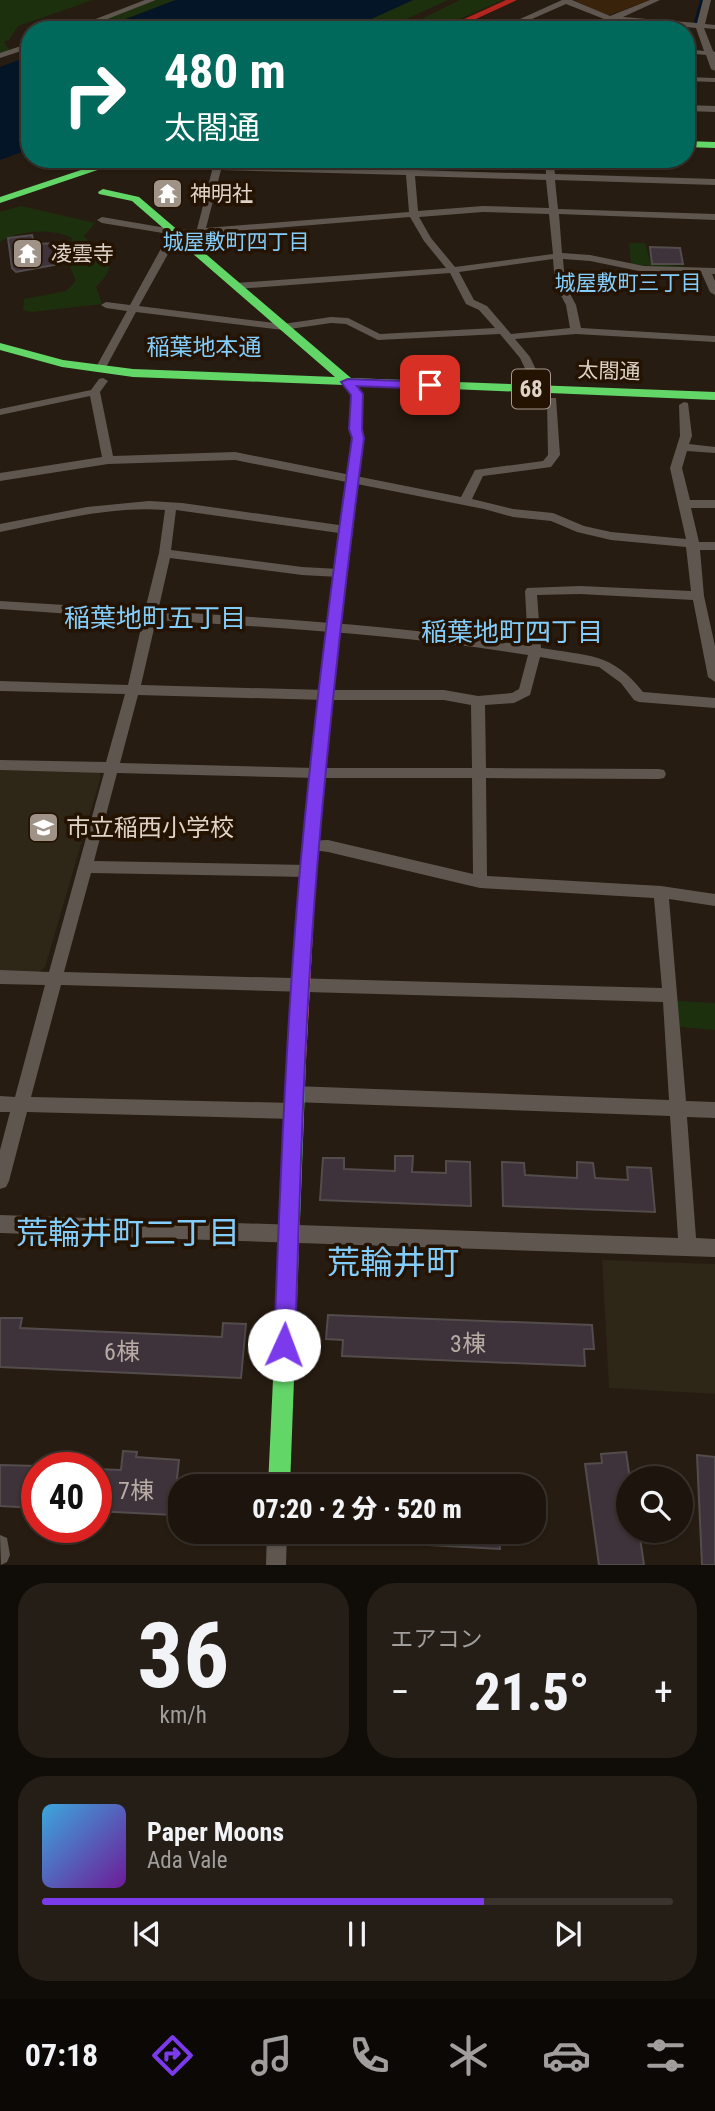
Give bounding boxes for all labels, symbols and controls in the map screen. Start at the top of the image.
text: 480 m [164,43,286,100]
icon: right [49,49,140,140]
text: 太閤通 [164,109,260,147]
temple icon: 神明社 [150,177,184,211]
place label: 神明社 [190,182,253,206]
district label: 城屋敷町四丁目 [163,230,310,254]
temple icon: 凌雲寺 [11,237,45,271]
place label: 凌雲寺 [51,242,114,266]
district label: 城屋敷町三丁目 [555,271,702,295]
district label: 稲葉地本通 [147,334,262,361]
pin [400,355,460,415]
street label: 太閤通 [577,358,641,384]
icon: arrive [411,366,449,404]
road number: 68 [512,370,550,408]
district label: 稲葉地町五丁目 [64,603,246,633]
district label: 稲葉地町四丁目 [421,617,603,647]
school or university icon: 市立稲西小学校 [26,811,60,845]
place label: 市立稲西小学校 [66,814,234,842]
district label: 荒輪井町二丁目 [16,1214,240,1252]
district label: 荒輪井町 [327,1243,459,1282]
position arrow [247,1308,321,1382]
house number: 3棟 [450,1330,486,1358]
house number: 6棟 [104,1338,140,1366]
speed limit sign: 40 [21,1452,112,1543]
map controls [616,1466,693,1543]
button: search [616,1466,693,1543]
house number: 7棟 [118,1477,154,1505]
text: 07:20 · 2 分 · 520 m [252,1494,462,1524]
text: 36 [137,1603,229,1709]
text: エアコン [391,1626,483,1653]
text: 21.5° [474,1662,589,1723]
text: − [391,1670,410,1714]
text: + [654,1670,673,1714]
text: km/h [160,1702,207,1729]
text: Paper Moons [147,1817,284,1847]
text: Ada Vale [147,1847,227,1874]
icon: previous [128,1915,166,1953]
icon: pause [338,1915,376,1953]
icon: next [549,1915,587,1953]
icon: directions [148,2031,197,2080]
icon: music [247,2031,296,2080]
icon: phone [345,2031,394,2080]
icon: climate [444,2031,493,2080]
icon: car [542,2031,591,2080]
icon: filters [641,2031,690,2080]
text: 07:18 [25,2036,98,2074]

